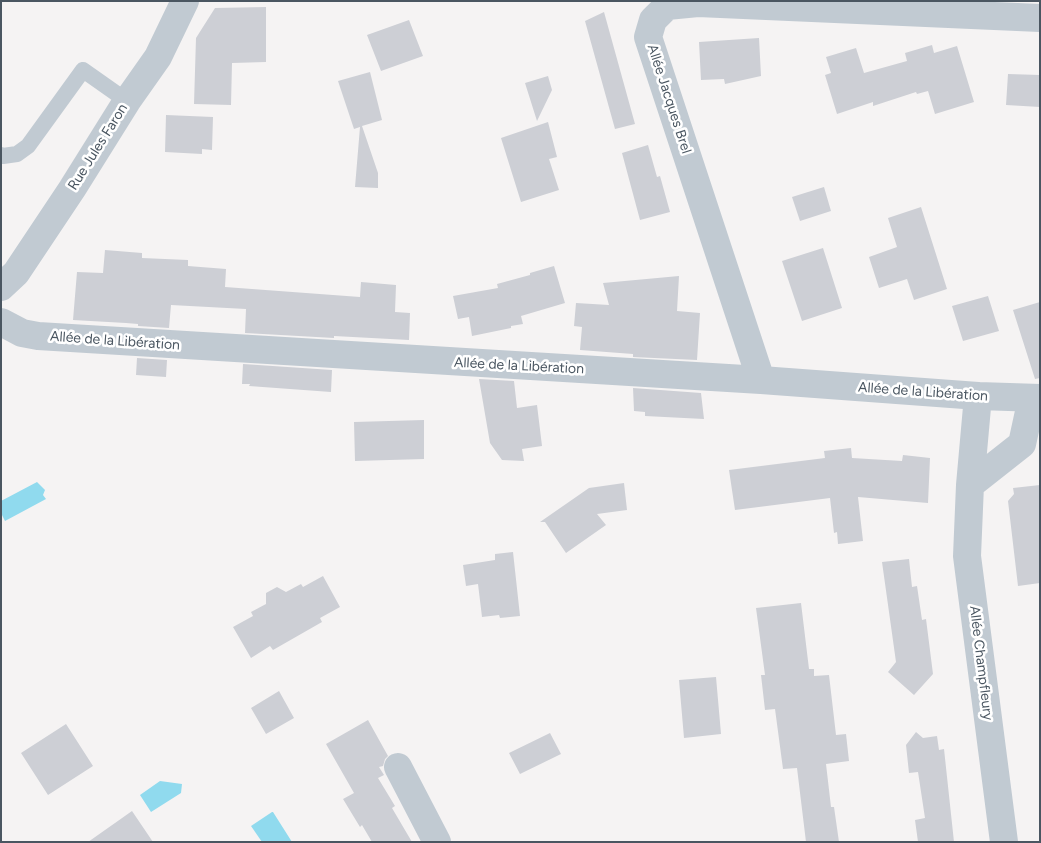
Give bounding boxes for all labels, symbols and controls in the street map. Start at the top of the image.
street label: Allée Jacques Brel [643,42,695,156]
street label: Rue Jules Faron [65,101,131,193]
street label: Allée de la Libération [50,328,180,354]
street label: Allée de la Libération [454,354,584,378]
street label: Allée de la Libération [858,379,988,405]
street label: Allée Champfleury [966,605,996,721]

